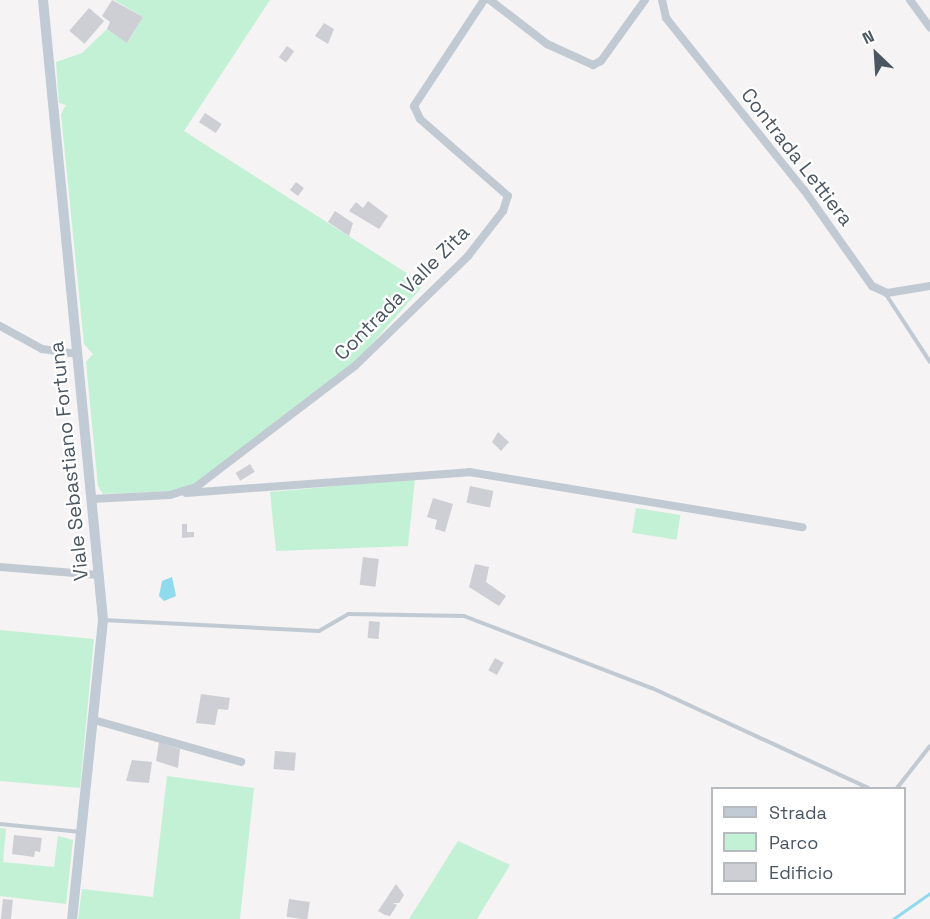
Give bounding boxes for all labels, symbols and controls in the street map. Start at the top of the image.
north arrow [846,24,906,84]
text: N [859,25,877,49]
street label: Contrada Lettiera [736,83,858,231]
street label: Contrada Valle Zita [329,220,475,366]
street label: Viale Sebastiano Fortuna [44,340,94,582]
legend [711,787,906,895]
text: Strada [769,801,827,824]
text: Parco [769,831,818,854]
text: Edificio [769,861,833,884]

